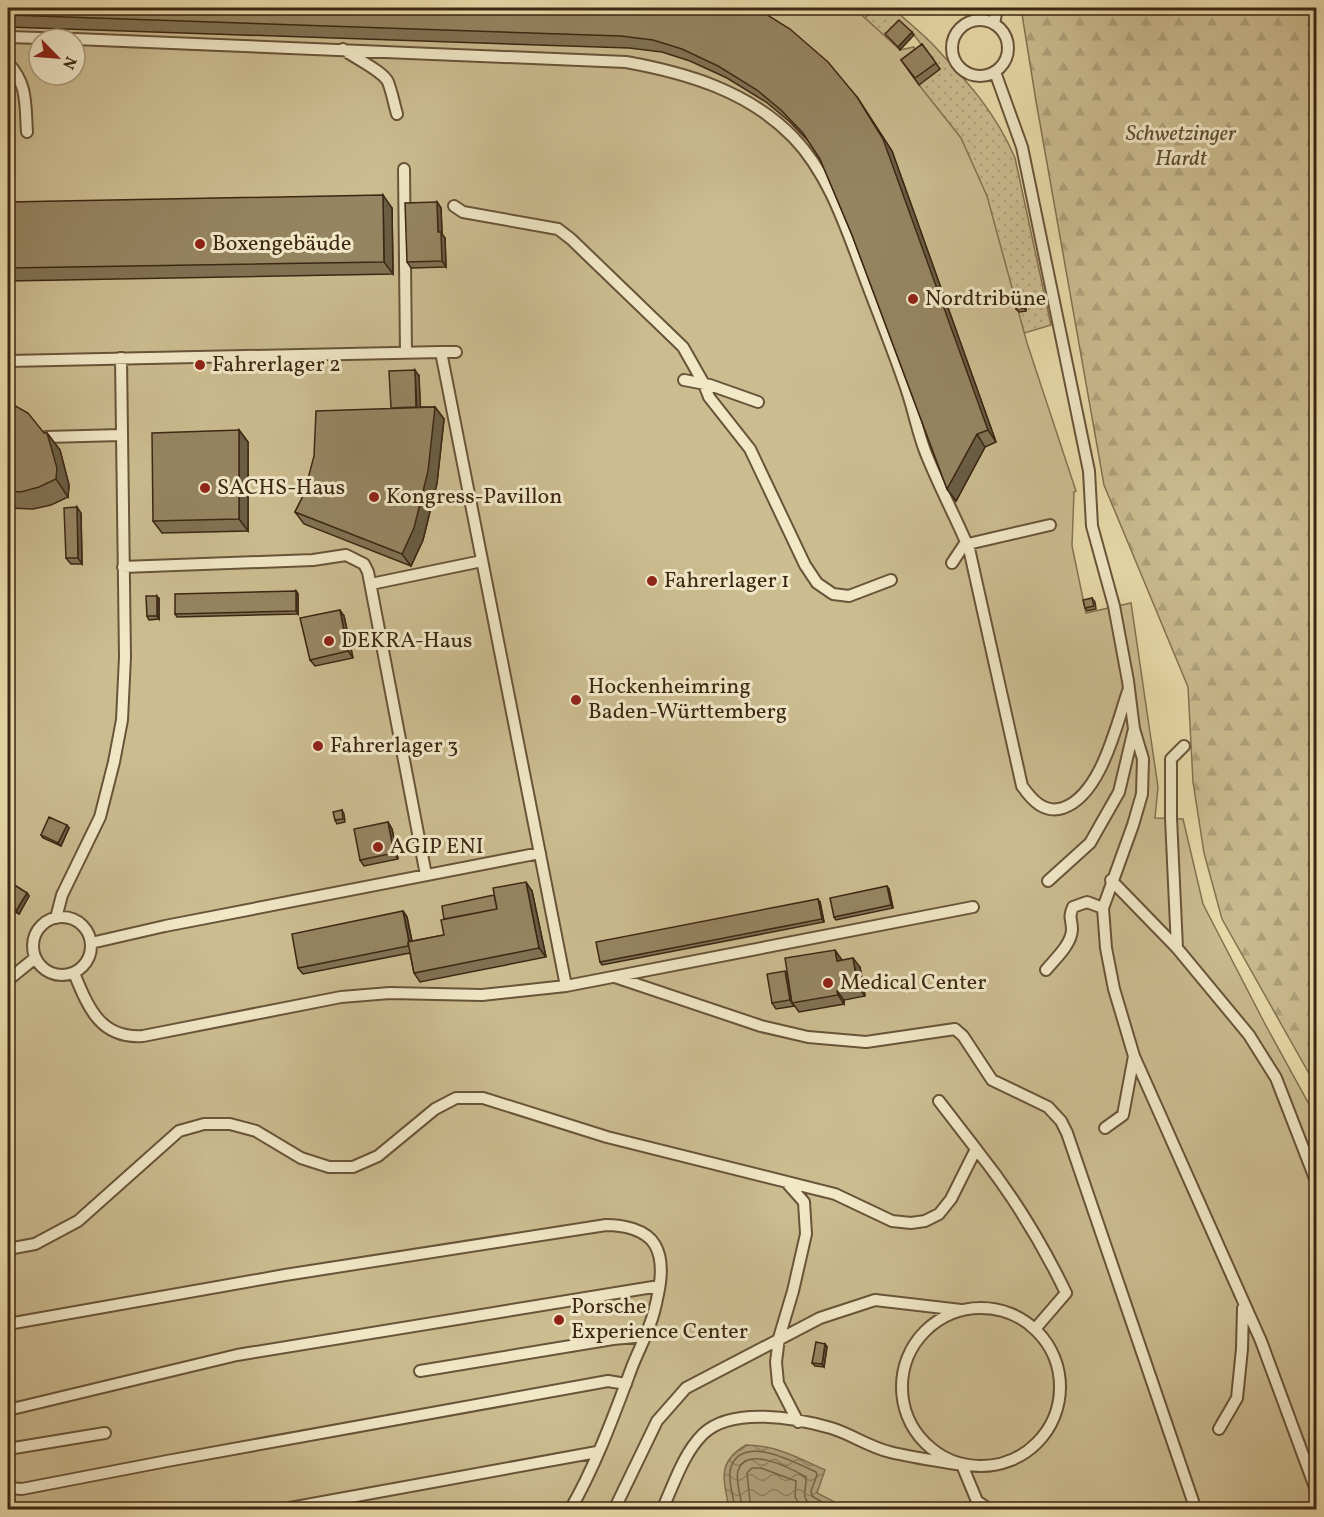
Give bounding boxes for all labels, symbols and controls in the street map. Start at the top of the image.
north arrow [27,27,87,87]
text: N [56,53,81,73]
park label: Schwetzinger Hardt [1126,119,1237,175]
place label: Boxengebäude [212,229,351,260]
marker: Boxengebäude [193,237,207,251]
place label: Nordtribüne [925,284,1046,315]
marker: Nordtribüne [906,292,920,306]
place label: Fahrerlager 2 [212,350,341,381]
marker: Fahrerlager 2 [193,358,207,372]
place label: SACHS-Haus [217,473,345,504]
marker: SACHS-Haus [198,481,212,495]
place label: Kongress-Pavillon [386,482,562,513]
marker: Kongress-Pavillon [367,490,381,504]
place label: Fahrerlager 1 [664,566,790,597]
marker: Fahrerlager 1 [645,574,659,588]
place label: DEKRA-Haus [341,626,473,657]
marker: DEKRA-Haus [322,634,336,648]
place label: Hockenheimring Baden-Württemberg [588,672,787,728]
marker: Hockenheimring Baden-Württemberg [569,693,583,707]
place label: Fahrerlager 3 [330,731,458,762]
marker: Fahrerlager 3 [311,739,325,753]
place label: AGIP ENI [390,832,483,863]
marker: AGIP ENI [371,840,385,854]
place label: Medical Center [840,968,986,999]
marker: Medical Center [821,976,835,990]
place label: Porsche Experience Center [571,1292,748,1348]
marker: Porsche Experience Center [552,1313,566,1327]

